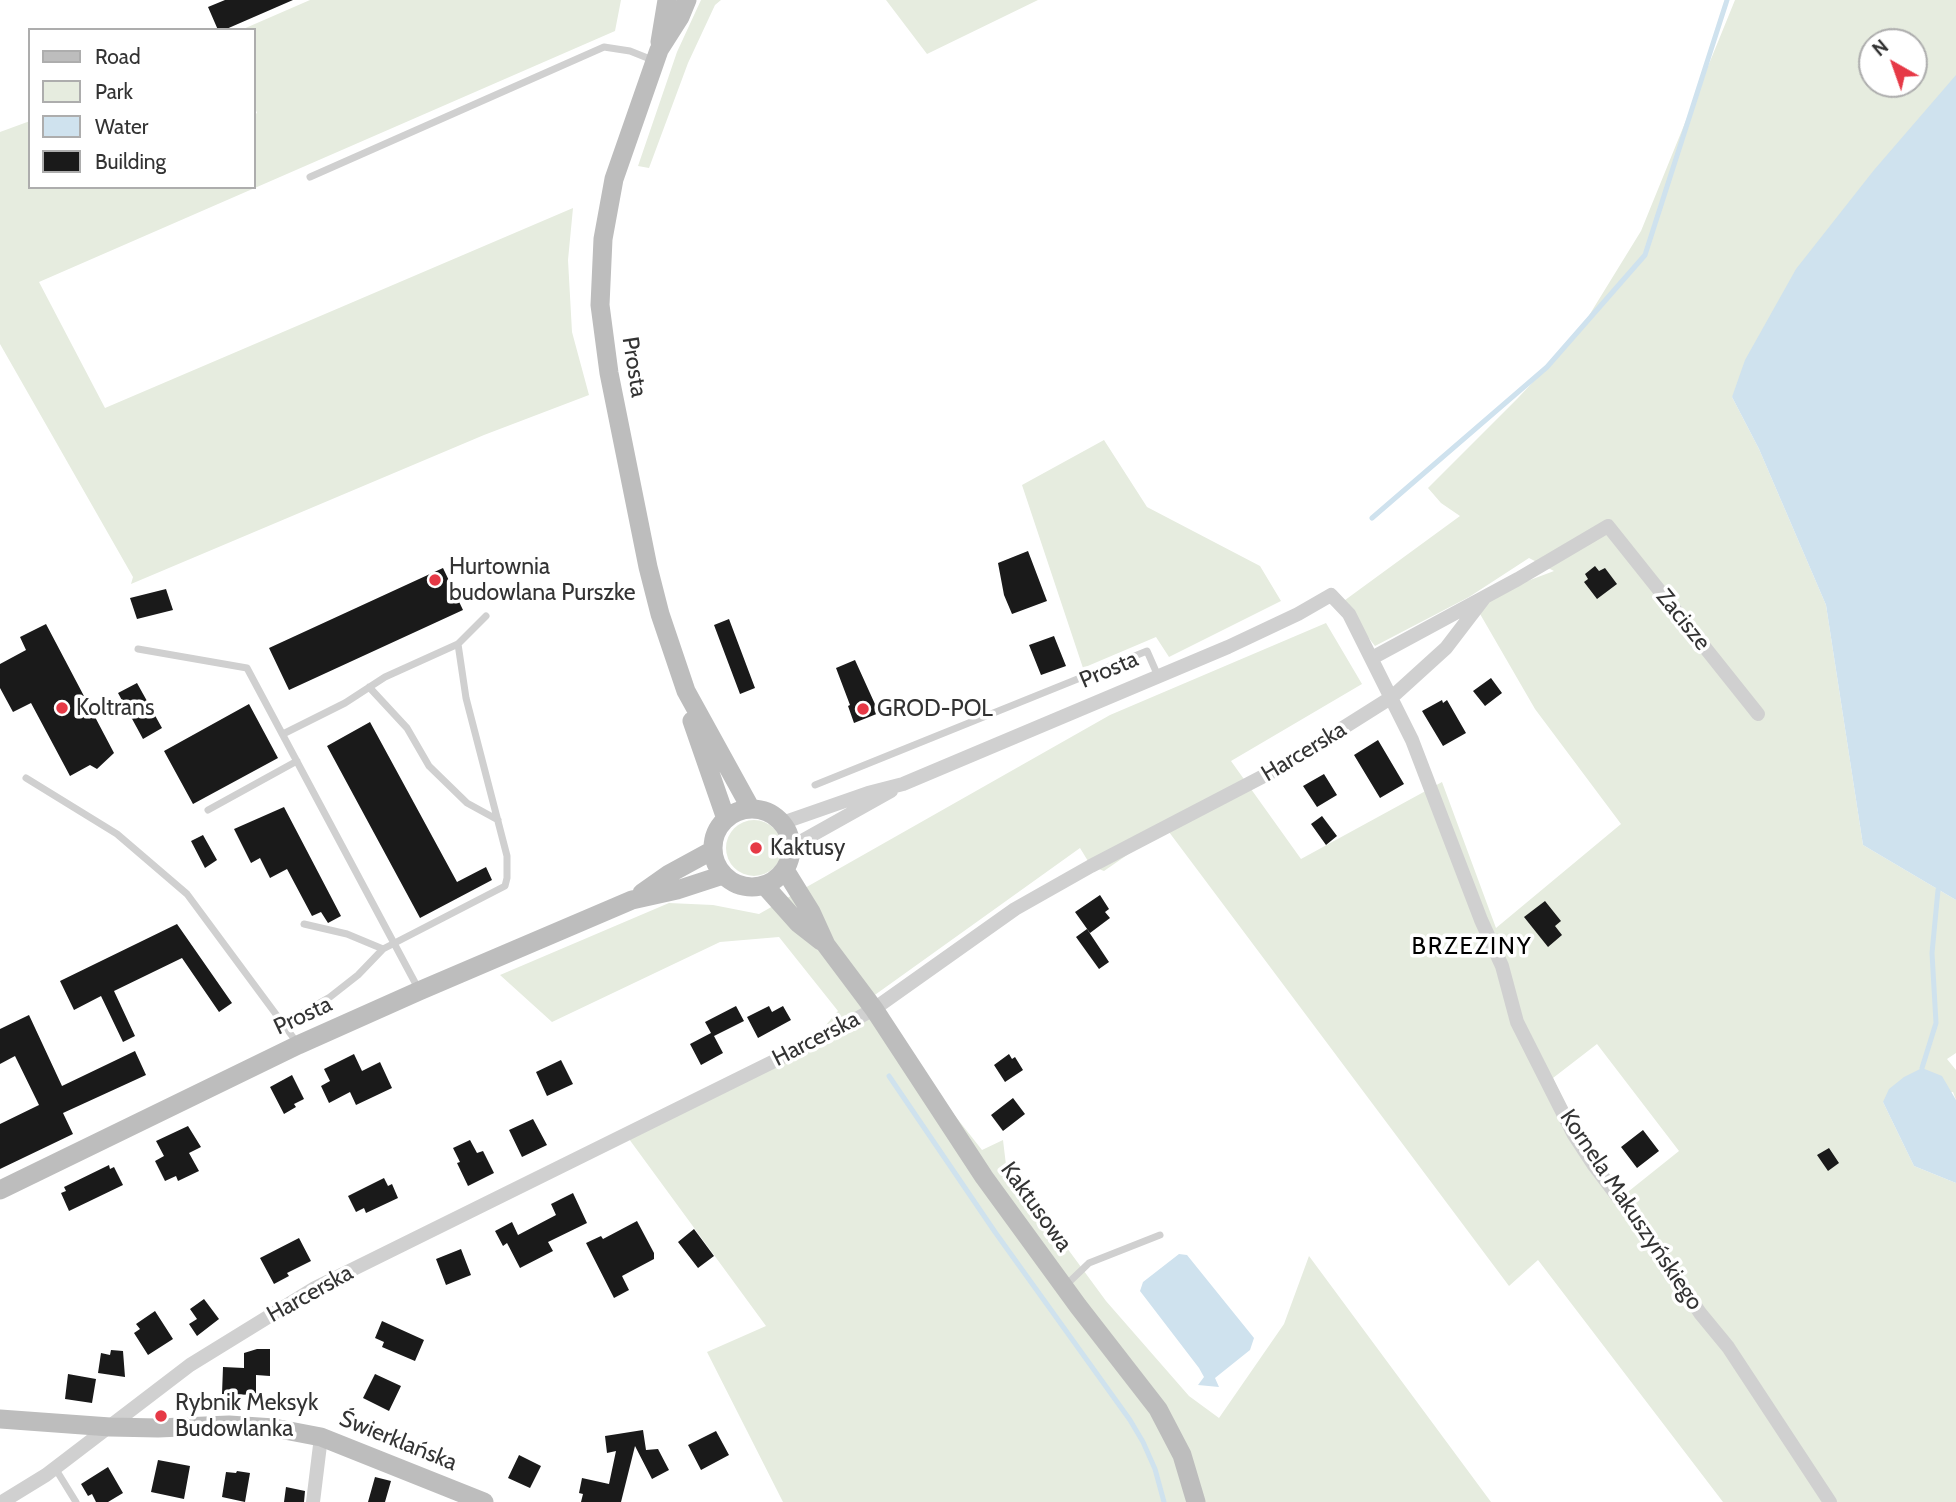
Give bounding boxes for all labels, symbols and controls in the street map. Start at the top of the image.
legend [28,28,256,189]
north arrow [1858,28,1928,98]
text: N [1868,35,1893,61]
text: Road [95,44,141,69]
text: Park [95,79,133,104]
text: Water [95,114,148,139]
text: Building [95,149,166,174]
street label: Prosta [616,335,652,399]
place label: Hurtownia budowlana Purszke [449,553,636,607]
marker: Hurtownia budowlana Purszke [427,572,443,588]
street label: Zacisze [1650,584,1716,656]
street label: Prosta [1076,645,1142,695]
place label: Koltrans [76,694,154,722]
place label: GROD-POL [877,695,993,723]
marker: Koltrans [54,700,70,716]
marker: GROD-POL [855,701,871,717]
street label: Harcerska [1257,716,1351,788]
place label: Kaktusy [770,834,845,862]
marker: Kaktusy [748,840,764,856]
district label: BRZEZINY [1412,933,1532,961]
street label: Prosta [270,991,336,1041]
street label: Harcerska [768,1005,864,1073]
street label: Kornela Makuszyńskiego [1554,1105,1708,1315]
street label: Kaktusowa [994,1157,1078,1257]
street label: Harcerska [262,1259,358,1329]
place label: Rybnik Meksyk Budowlanka [175,1389,318,1443]
street label: Świerklańska [335,1405,461,1477]
marker: Rybnik Meksyk Budowlanka [153,1408,169,1424]

